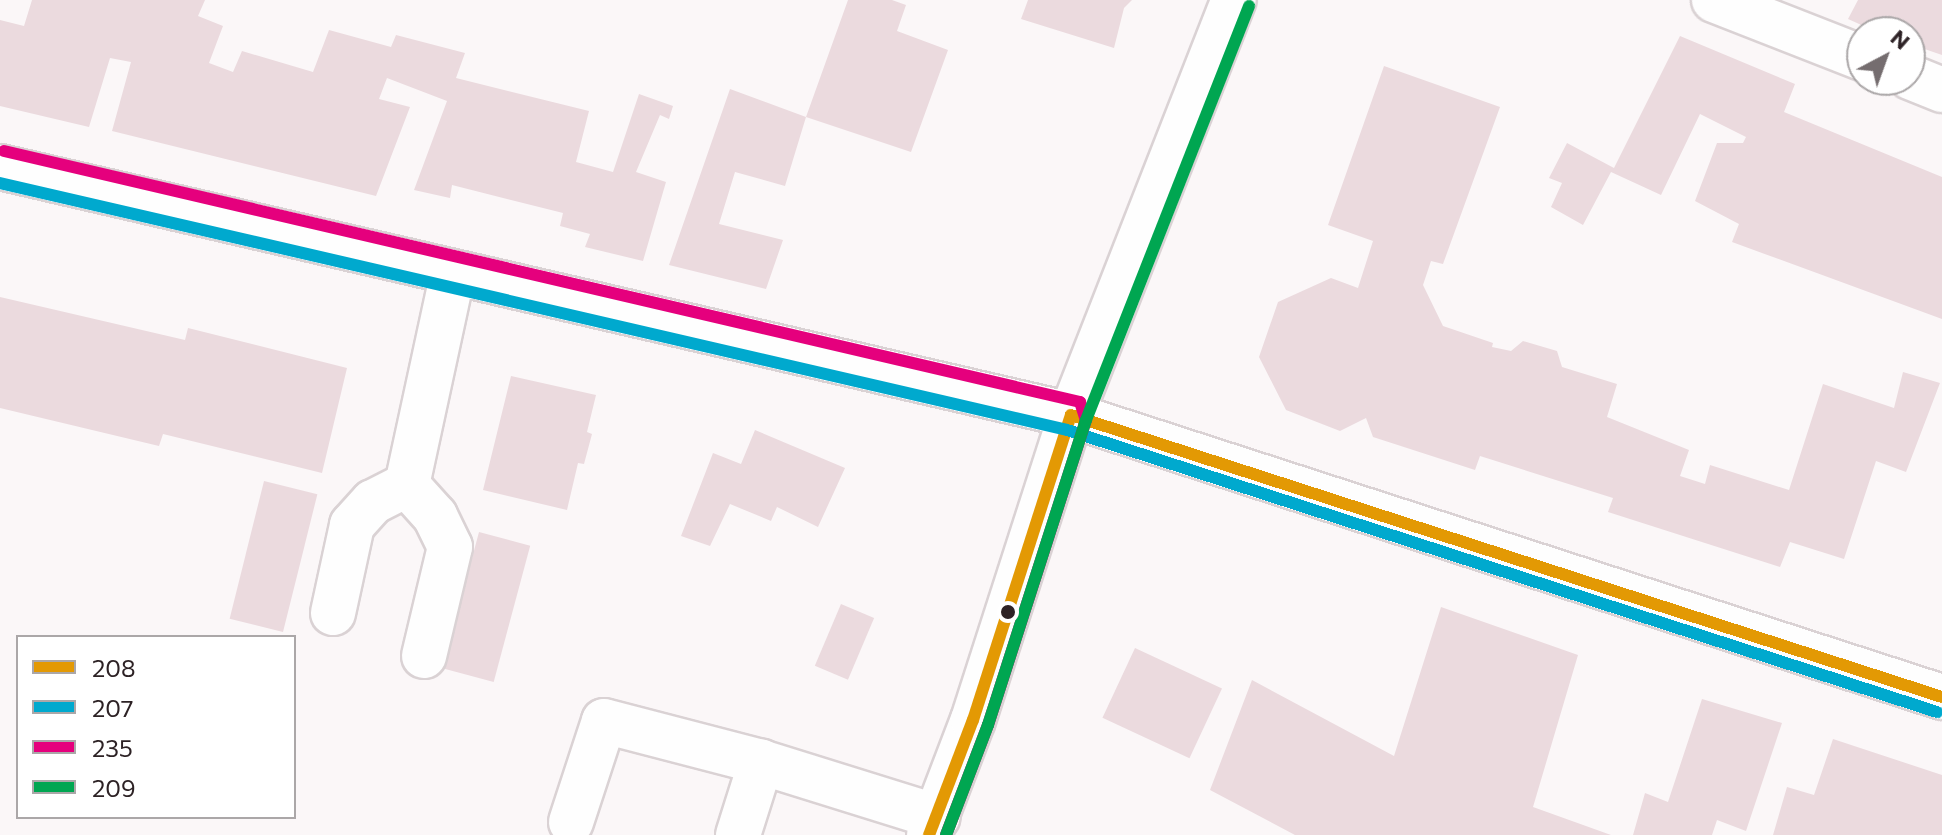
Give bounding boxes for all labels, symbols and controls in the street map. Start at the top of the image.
north arrow [1846,16,1926,96]
text: N [1886,23,1916,55]
unlabelled marker [1000,604,1016,620]
legend [16,635,296,819]
text: 208 [92,653,135,682]
text: 207 [92,693,133,722]
text: 235 [92,733,133,762]
text: 209 [92,773,135,802]

